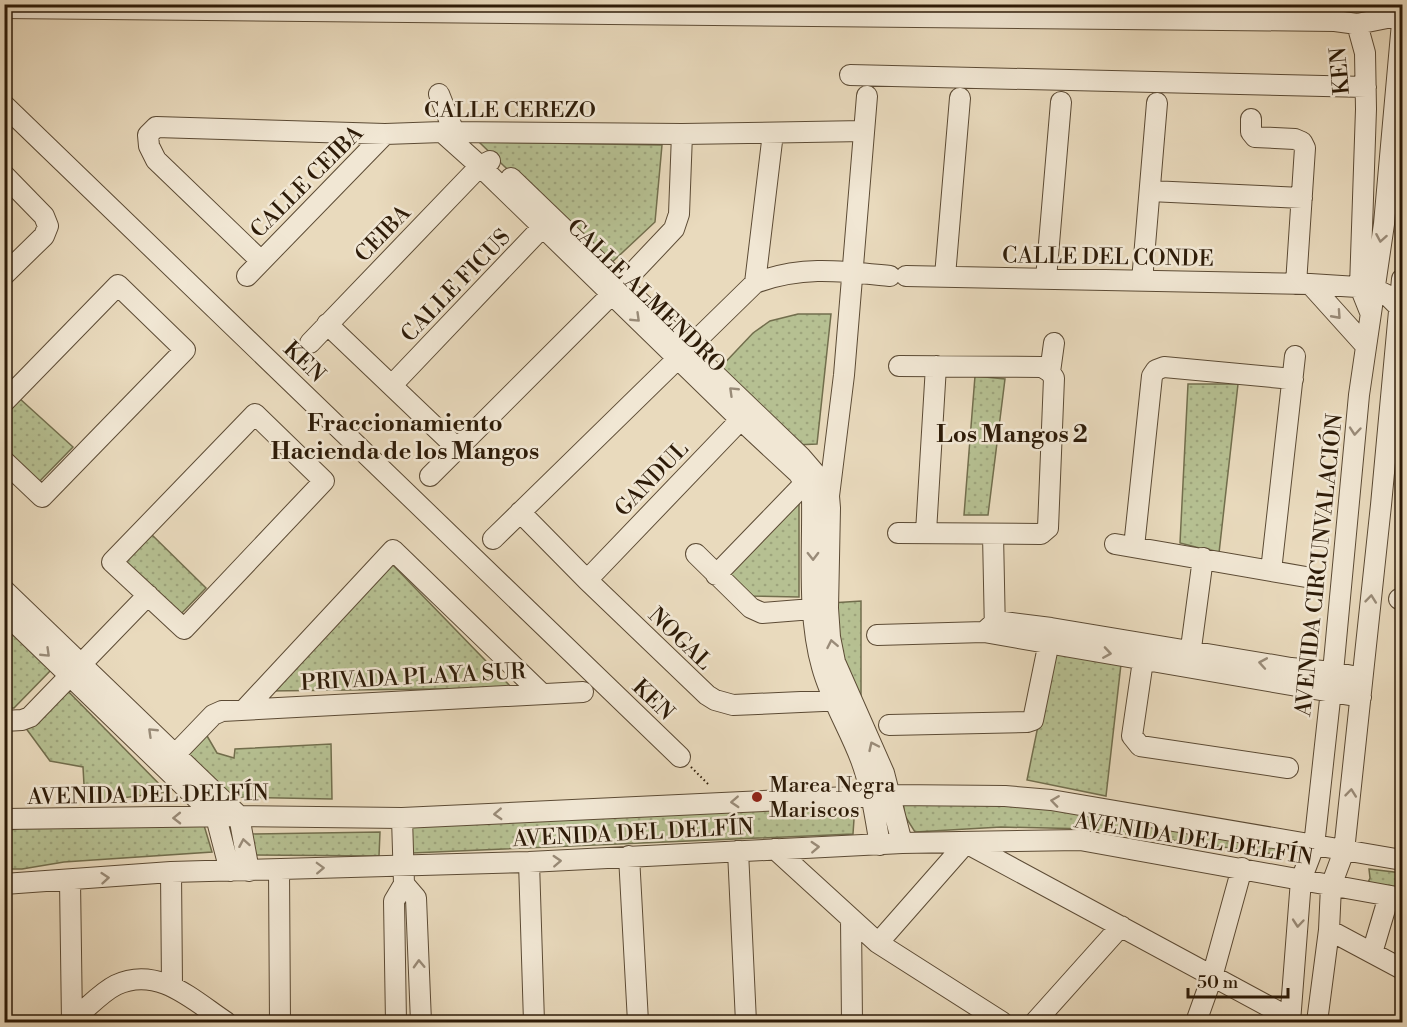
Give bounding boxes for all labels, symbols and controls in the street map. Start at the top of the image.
street label: KEN [1325,45,1356,96]
street label: CALLE CEREZO [424,97,596,124]
street label: CALLE CEIBA [245,119,370,244]
street label: CEIBA [350,199,417,268]
street label: CALLE ALMENDRO [561,214,731,379]
street label: CALLE FICUS [396,224,517,348]
one-way arrow [1375,233,1388,243]
street label: CALLE DEL CONDE [1002,242,1214,273]
one-way arrow [1330,308,1341,318]
one-way arrow [629,311,639,322]
street label: KEN [277,336,331,389]
one-way arrow [729,388,740,399]
district label: Fraccionamiento Hacienda de los Mangos [271,409,539,467]
street label: AVENIDA CIRCUNVALACIÓN [1288,412,1349,719]
district label: Los Mangos 2 [936,420,1088,450]
one-way arrow [1349,427,1362,436]
street label: GANDUL [610,436,694,522]
one-way arrow [807,552,819,561]
one-way arrow [1364,595,1377,604]
street label: NOGAL [642,602,717,676]
one-way arrow [826,640,839,650]
one-way arrow [39,646,50,657]
one-way arrow [1102,647,1111,659]
street label: PRIVADA PLAYA SUR [300,658,527,697]
one-way arrow [1258,658,1268,670]
street label: KEN [626,674,680,727]
one-way arrow [148,729,159,740]
one-way arrow [869,742,881,753]
place label: Marea Negra Mariscos [769,772,896,824]
street label: AVENIDA DEL DELFÍN [26,779,269,811]
one-way arrow [1344,789,1356,798]
marker: Marea Negra Mariscos [750,790,764,804]
one-way arrow [1051,795,1060,807]
one-way arrow [730,796,739,809]
street label: AVENIDA DEL DELFÍN [1072,806,1316,872]
one-way arrow [493,807,502,820]
one-way arrow [173,811,182,824]
street label: AVENIDA DEL DELFÍN [511,813,755,853]
one-way arrow [238,839,251,849]
one-way arrow [811,841,820,854]
one-way arrow [553,854,562,867]
one-way arrow [316,862,325,875]
one-way arrow [100,872,109,885]
one-way arrow [1291,919,1304,928]
one-way arrow [412,960,425,969]
scale bar [1188,961,1288,999]
text: 50 m [1197,971,1239,994]

